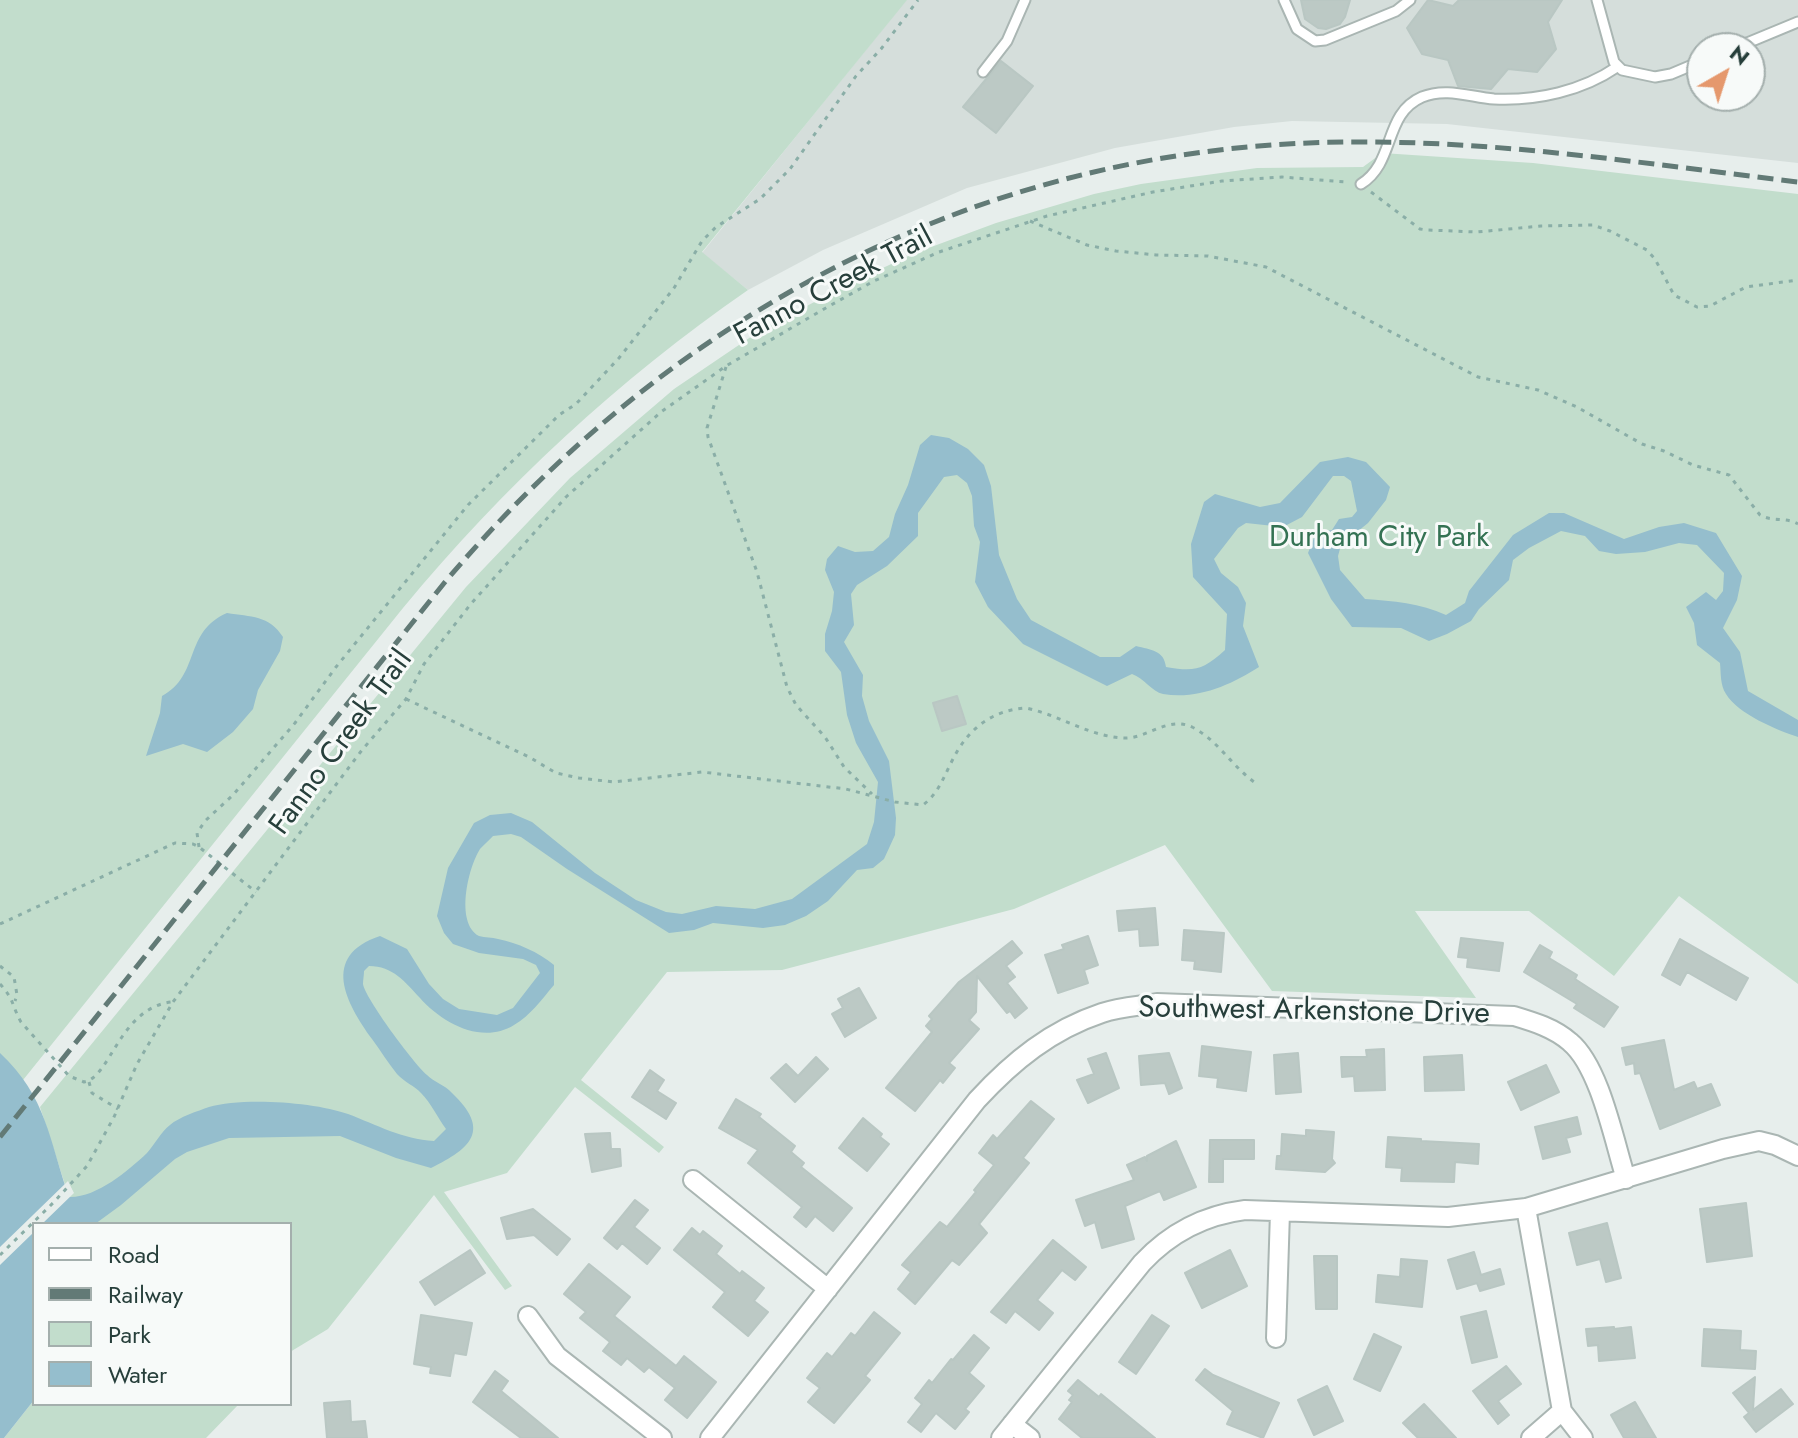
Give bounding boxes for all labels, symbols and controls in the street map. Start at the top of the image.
north arrow [1686,32,1766,112]
text: N [1723,37,1757,73]
street label: Fanno Creek Trail [728,219,940,355]
park label: Durham City Park [1269,521,1489,557]
street label: Fanno Creek Trail [263,643,421,843]
street label: Southwest Arkenstone Drive [1138,991,1490,1033]
legend [32,1222,292,1406]
text: Road [108,1237,160,1272]
text: Railway [108,1277,183,1312]
text: Park [108,1317,151,1352]
text: Water [108,1357,167,1392]

